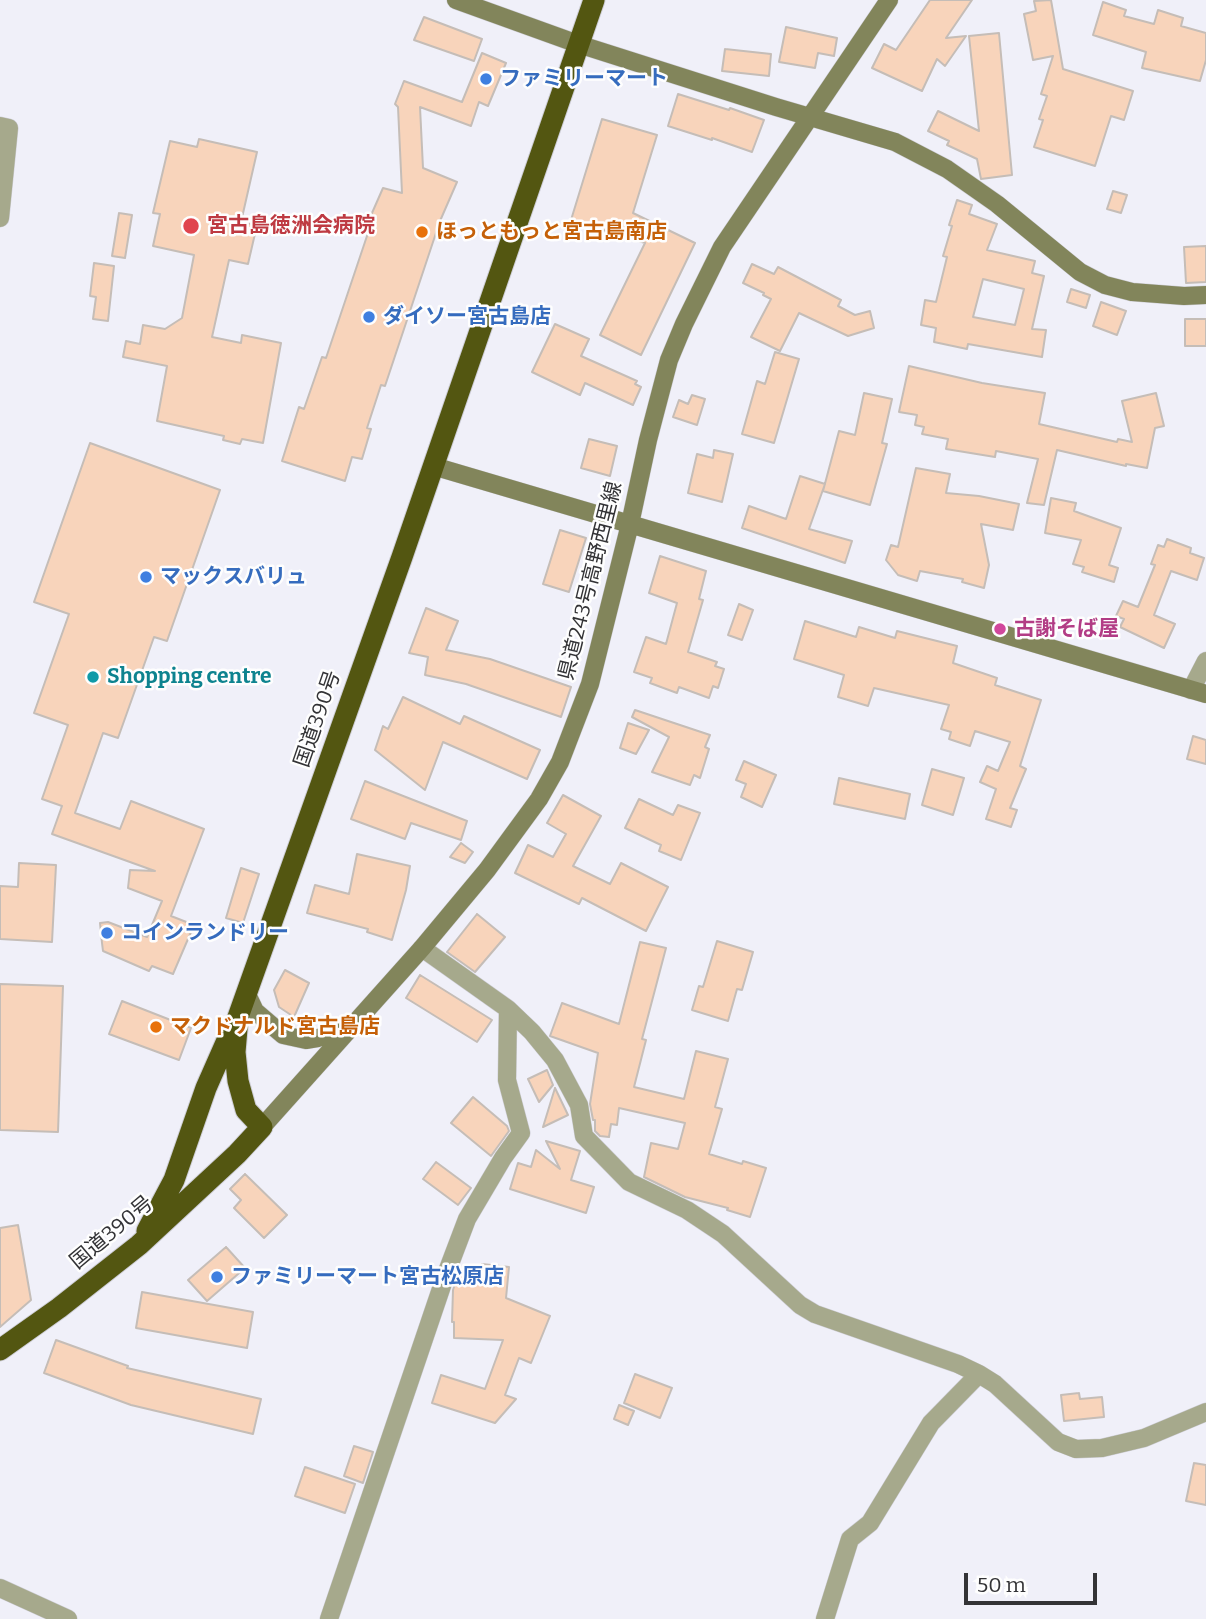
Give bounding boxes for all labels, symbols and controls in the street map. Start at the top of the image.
place label: ファミリーマート [500,66,668,92]
marker: ファミリーマート [478,71,494,87]
place label: 宮古島徳洲会病院 [207,213,375,239]
marker: 宮古島徳洲会病院 [181,216,201,236]
place label: ほっともっと宮古島南店 [436,219,667,245]
marker: ほっともっと宮古島南店 [414,224,430,240]
place label: ダイソー宮古島店 [383,304,551,330]
marker: ダイソー宮古島店 [361,309,377,325]
street label: 県道243号高野西里線 [554,479,628,683]
place label: マックスバリュ [160,564,307,590]
marker: マックスバリュ [138,569,154,585]
place label: 古謝そば屋 [1014,616,1119,642]
marker: 古謝そば屋 [992,621,1008,637]
place label: Shopping centre [107,664,271,690]
street label: 国道390号 [290,667,346,771]
marker: Shopping centre [85,669,101,685]
place label: コインランドリー [121,920,289,946]
marker: コインランドリー [99,925,115,941]
place label: マクドナルド宮古島店 [170,1014,380,1040]
marker: マクドナルド宮古島店 [148,1019,164,1035]
street label: 国道390号 [65,1191,159,1275]
place label: ファミリーマート宮古松原店 [231,1264,504,1290]
marker: ファミリーマート宮古松原店 [209,1269,225,1285]
scale bar [968,1560,1101,1604]
text: 50 m [977,1572,1026,1598]

